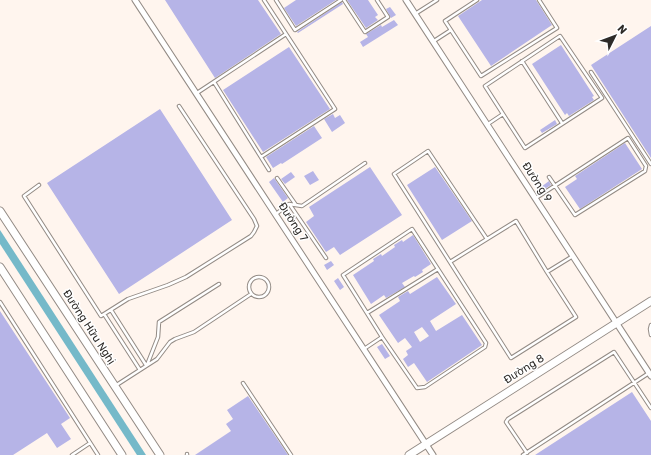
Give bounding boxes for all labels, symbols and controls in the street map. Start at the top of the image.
north arrow [595,16,635,56]
text: N [615,22,630,37]
street label: Đường 9 [519,160,555,204]
street label: Đường 7 [276,200,311,244]
street label: Đường Hữu Nghị [60,287,118,367]
street label: Đường 8 [501,352,547,386]

